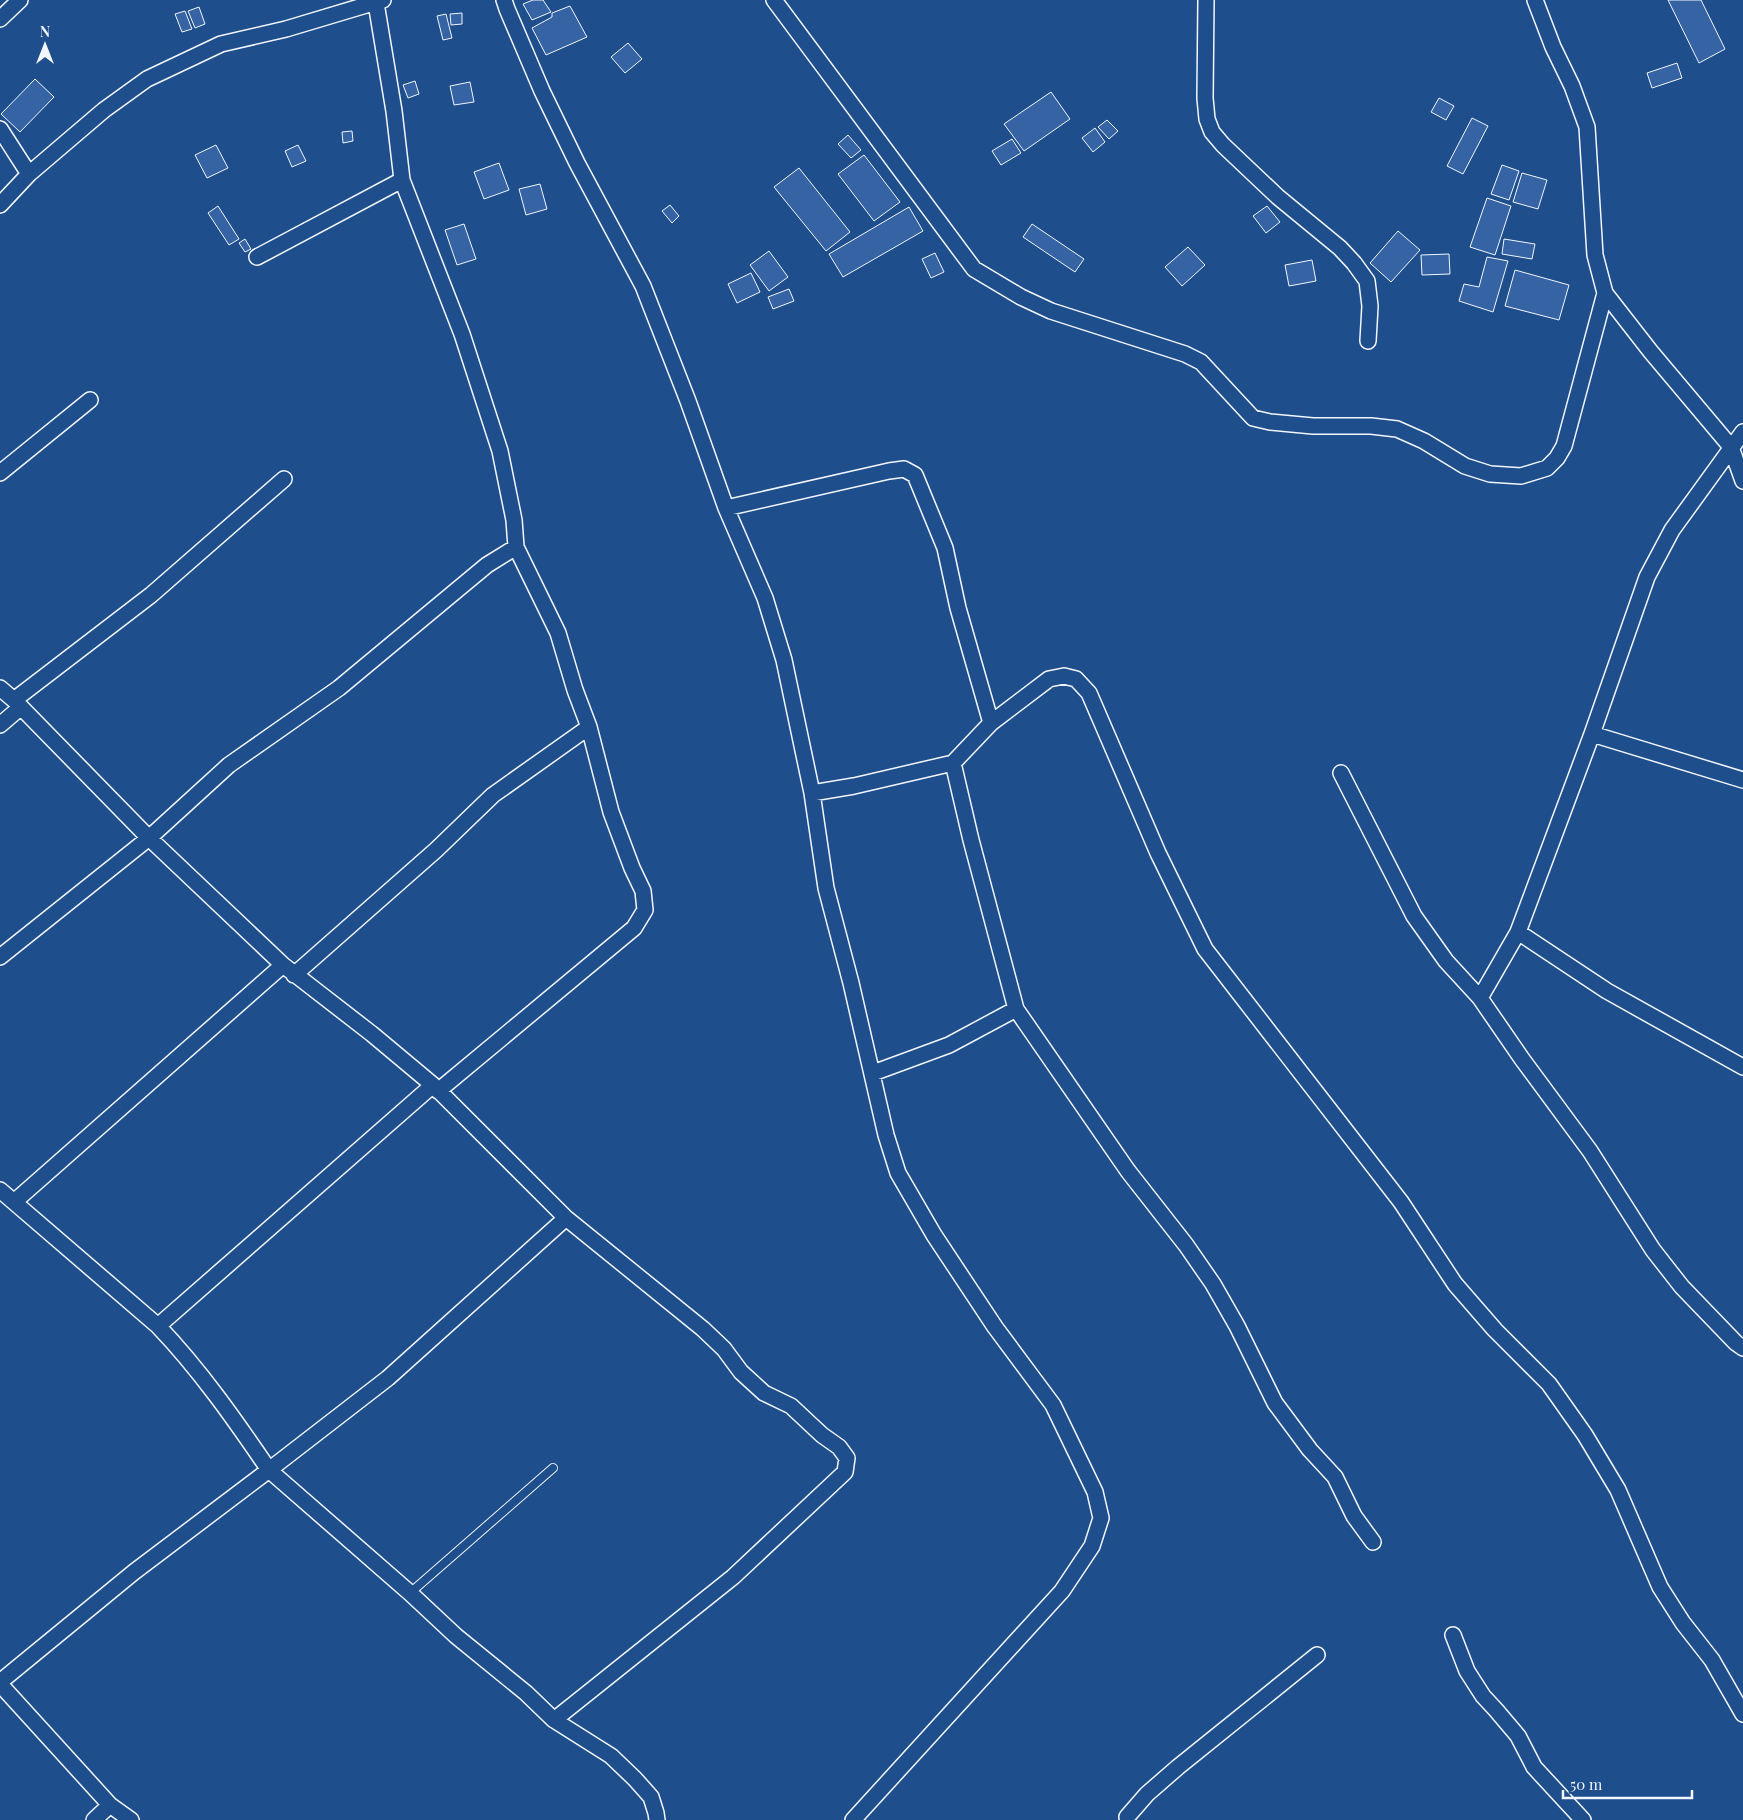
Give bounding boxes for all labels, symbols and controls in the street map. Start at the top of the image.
north arrow [20,20,70,70]
text: N [40,22,50,41]
scale bar [1563,1768,1692,1800]
text: 50 m [1570,1774,1603,1794]

